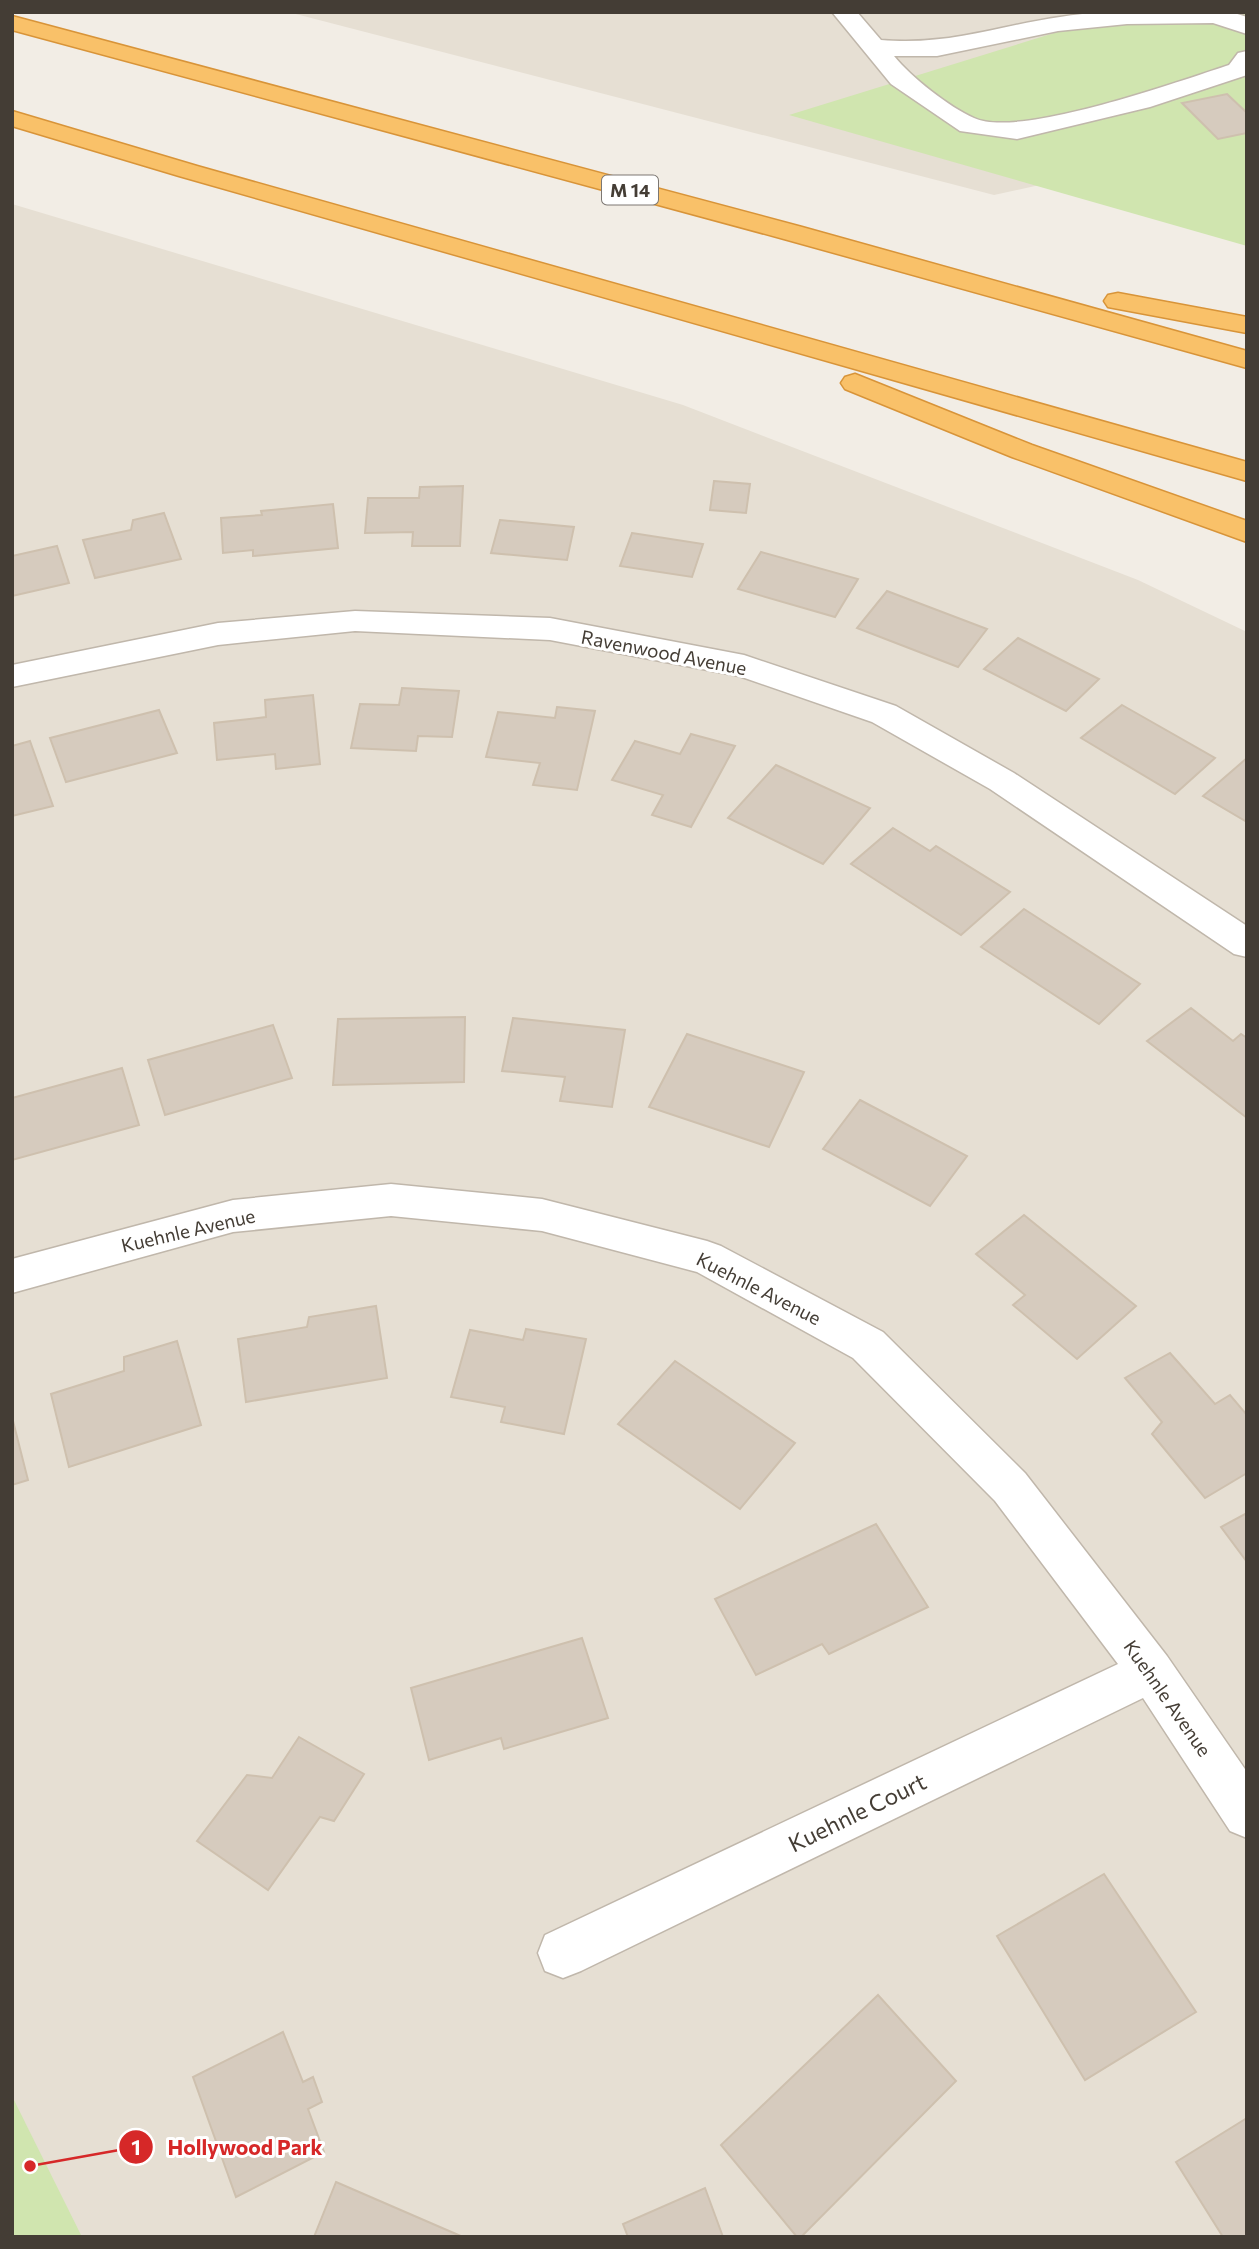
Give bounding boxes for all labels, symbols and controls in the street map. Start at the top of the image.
road number: M 14 [602,176,658,204]
street label: Ravenwood Avenue [579,625,749,679]
street label: Kuehnle Avenue [119,1203,257,1257]
street label: Kuehnle Avenue [693,1247,825,1329]
street label: Kuehnle Avenue [1119,1635,1217,1761]
street label: Kuehnle Court [784,1767,930,1857]
callout: Hollywood Park [119,2126,337,2168]
text: 1 [131,2134,141,2159]
text: Hollywood Park [167,2134,323,2159]

